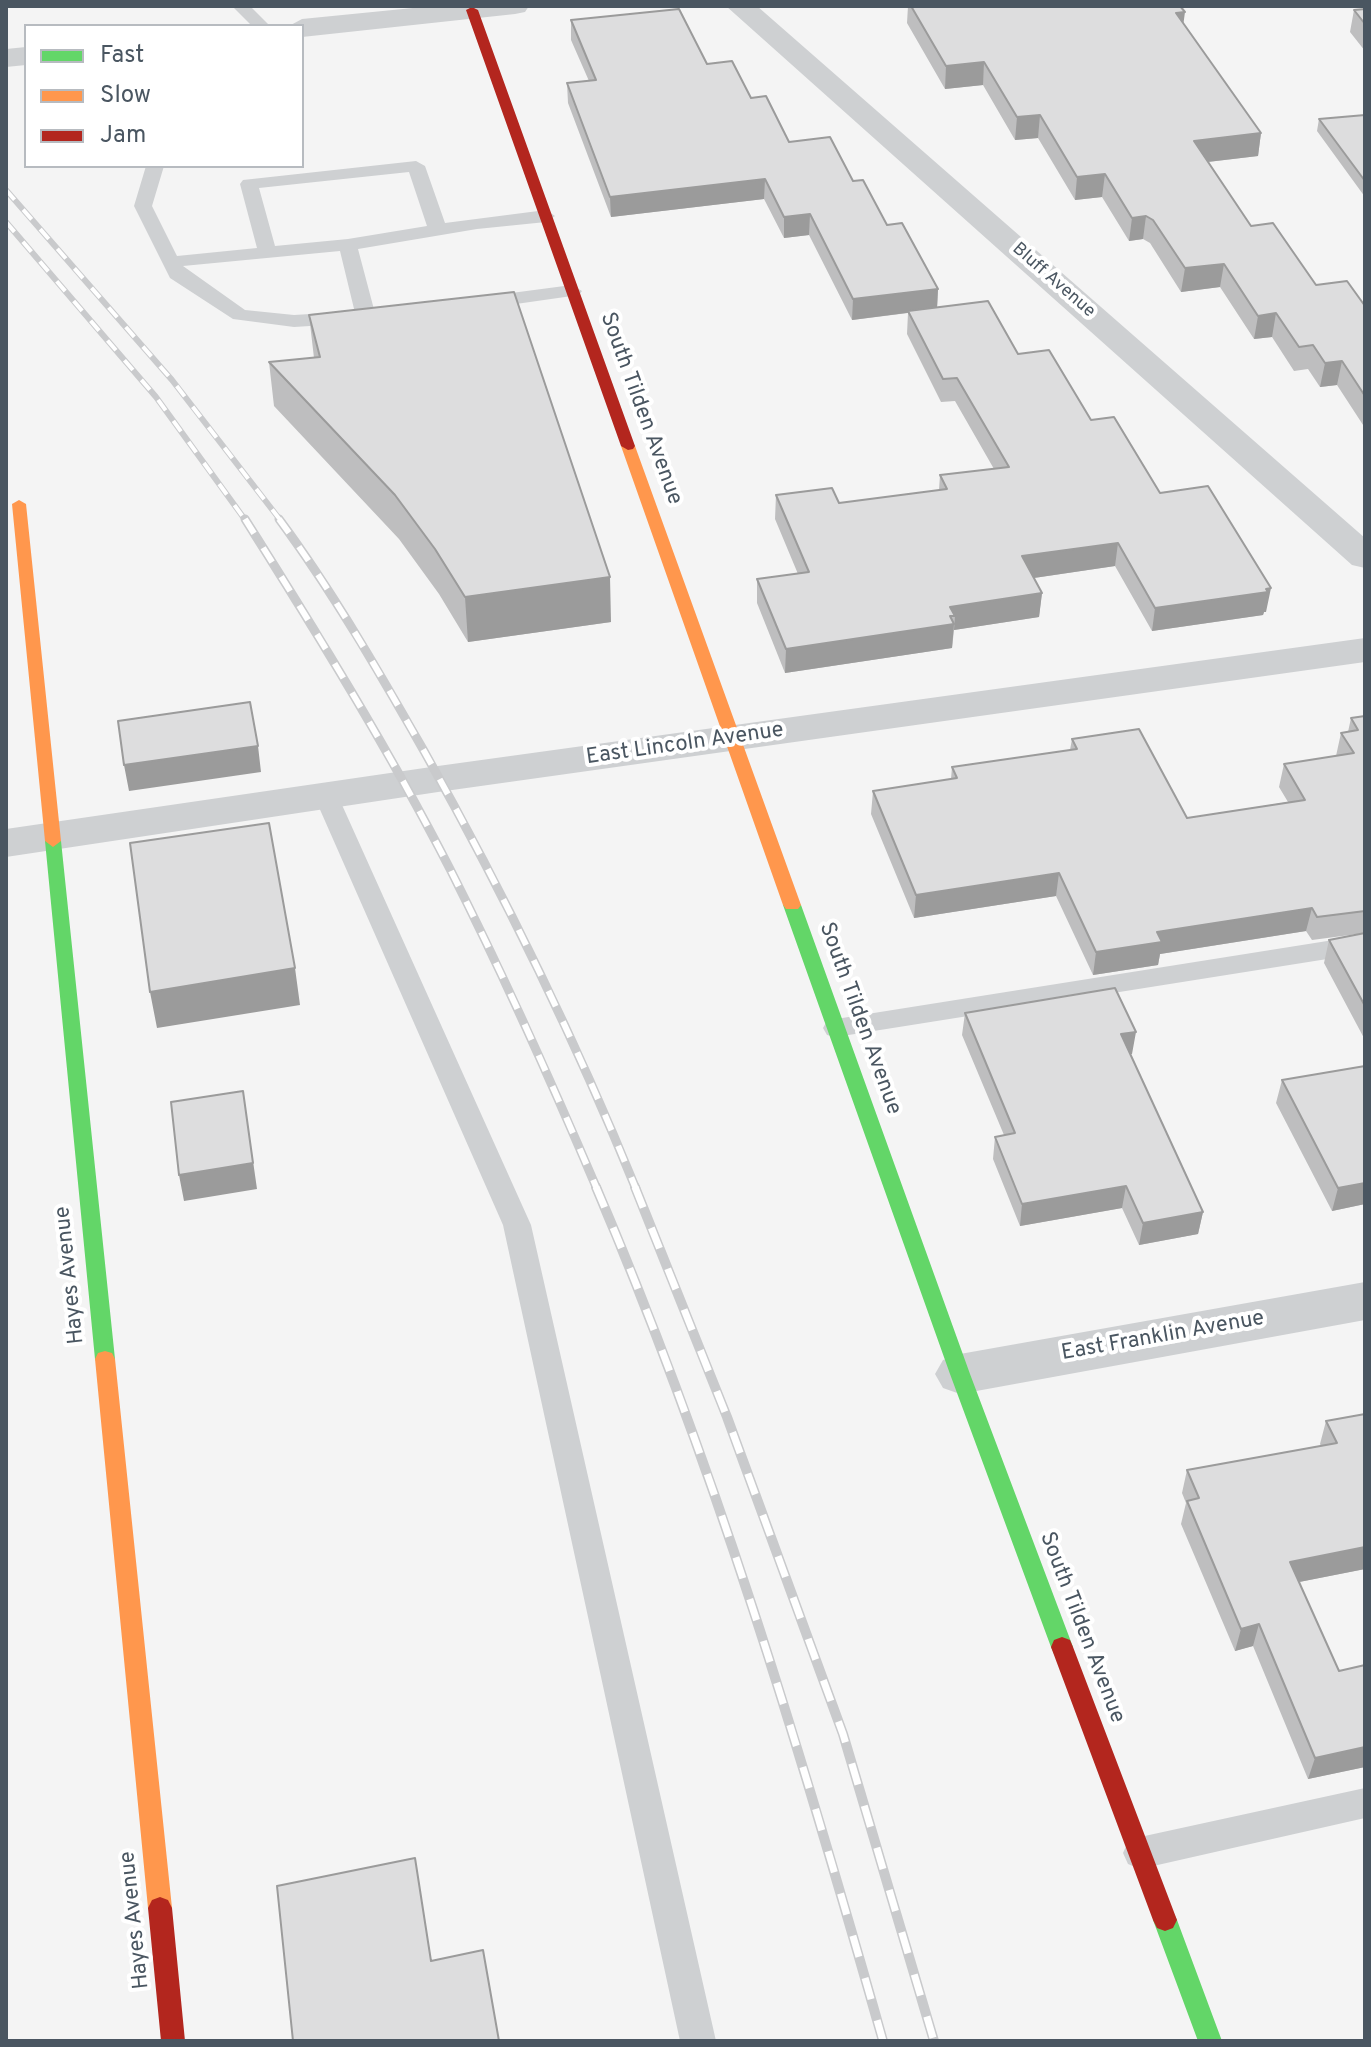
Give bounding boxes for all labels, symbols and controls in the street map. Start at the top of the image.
legend [24,24,304,168]
text: Fast [100,41,144,71]
text: Slow [100,81,151,111]
text: Jam [100,121,146,151]
street label: Bluff Avenue [1007,239,1099,323]
street label: South Tilden Avenue [593,309,687,509]
street label: East Lincoln Avenue [585,718,785,772]
street label: South Tilden Avenue [812,919,906,1119]
street label: Hayes Avenue [51,1205,91,1345]
street label: East Franklin Avenue [1060,1306,1266,1368]
street label: South Tilden Avenue [1032,1529,1130,1727]
street label: Hayes Avenue [116,1850,156,1990]

